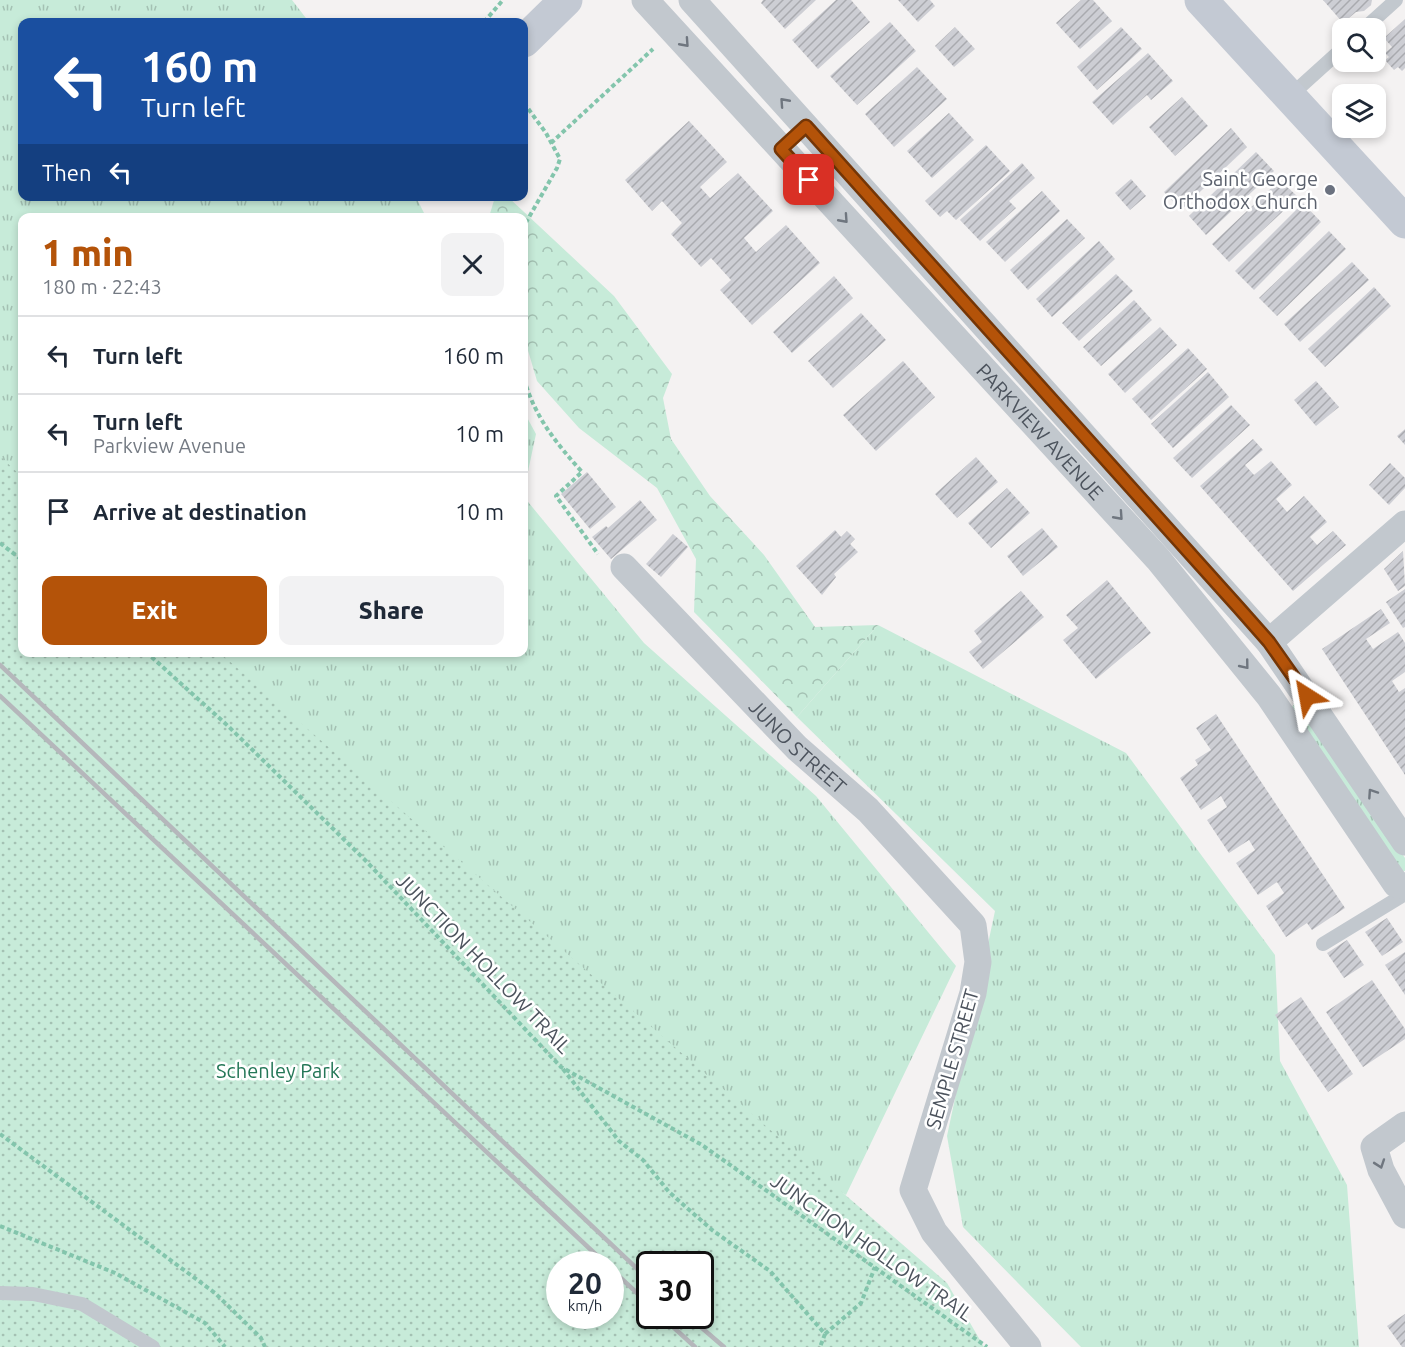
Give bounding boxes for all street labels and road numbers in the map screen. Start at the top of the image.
street label: PARKVIEW AVENUE [972,358,1109,504]
street label: JUNO STREET [745,694,852,798]
street label: JUNCTION HOLLOW TRAIL [392,868,576,1058]
street label: SEMPLE STREET [921,986,983,1132]
street label: JUNCTION HOLLOW TRAIL [767,1168,977,1326]

